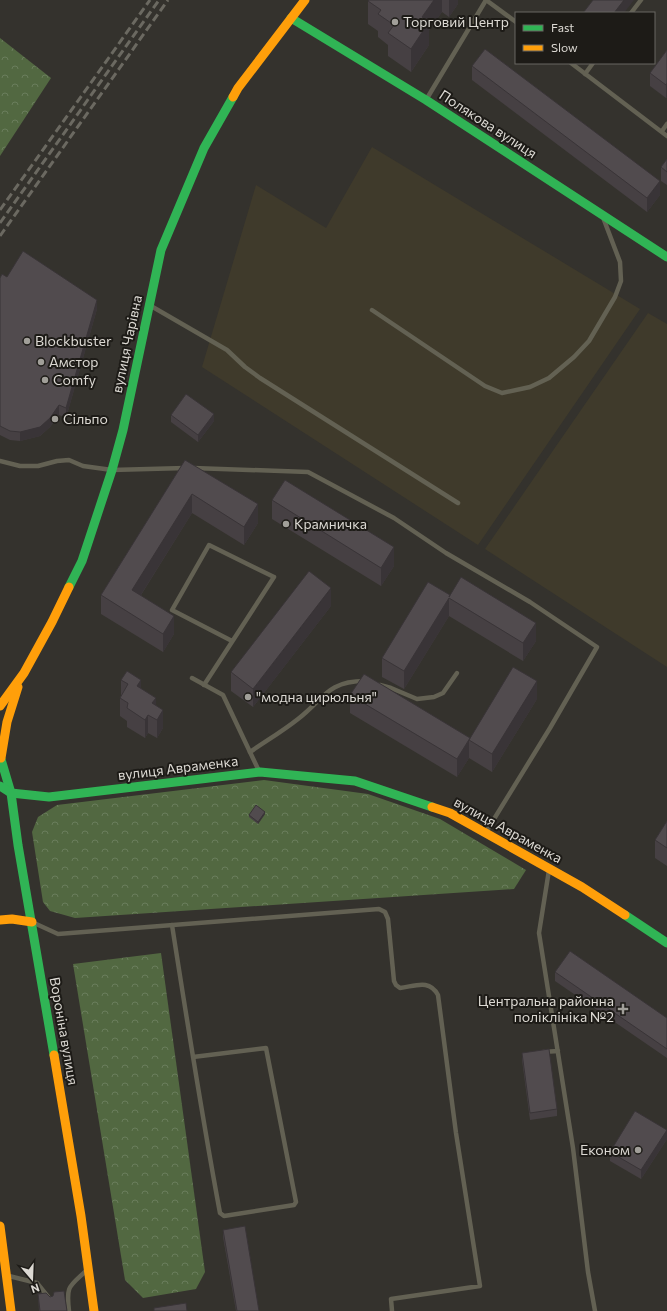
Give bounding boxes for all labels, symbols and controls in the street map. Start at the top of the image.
legend [515,12,655,64]
place label: Торговий Центр [403,13,509,30]
marker: Торговий Центр [390,17,400,27]
text: Fast [551,20,574,34]
text: Slow [551,40,578,54]
street label: Полякова вулиця [436,86,540,161]
street label: вулиця Чарівна [108,293,145,394]
place label: Blockbuster [35,332,112,349]
marker: Blockbuster [22,336,32,346]
place label: Амстор [49,353,99,370]
marker: Амстор [36,357,46,367]
place label: Comfy [53,371,96,388]
marker: Comfy [40,375,50,385]
place label: Сільпо [63,410,108,427]
marker: Сільпо [50,414,60,424]
place label: Крамничка [294,515,367,532]
marker: Крамничка [281,519,291,529]
place label: "модна цирюльня" [256,688,377,705]
marker: "модна цирюльня" [243,692,253,702]
street label: вулиця Авраменка [117,752,239,783]
street label: вулиця Авраменка [451,793,565,866]
street label: Вороніна вулиця [47,976,82,1086]
place label: Центральна районна поліклініка №2 [478,992,614,1025]
marker: Центральна районна поліклініка №2 [617,1003,629,1015]
place label: Економ [580,1141,630,1158]
marker: Економ [633,1145,643,1155]
north arrow [12,1259,52,1299]
text: N [29,1281,41,1296]

